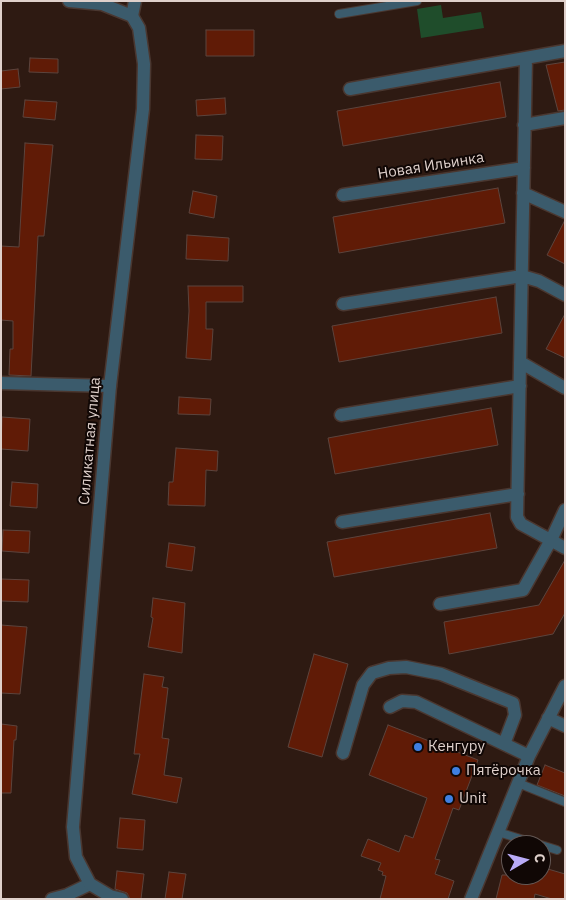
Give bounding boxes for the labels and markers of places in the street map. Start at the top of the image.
place label: Кенгуру [428,738,485,756]
marker: Кенгуру [412,741,424,753]
place label: Пятёрочка [466,762,541,780]
marker: Пятёрочка [450,765,462,777]
place label: Unit [459,790,487,808]
marker: Unit [443,793,455,805]

